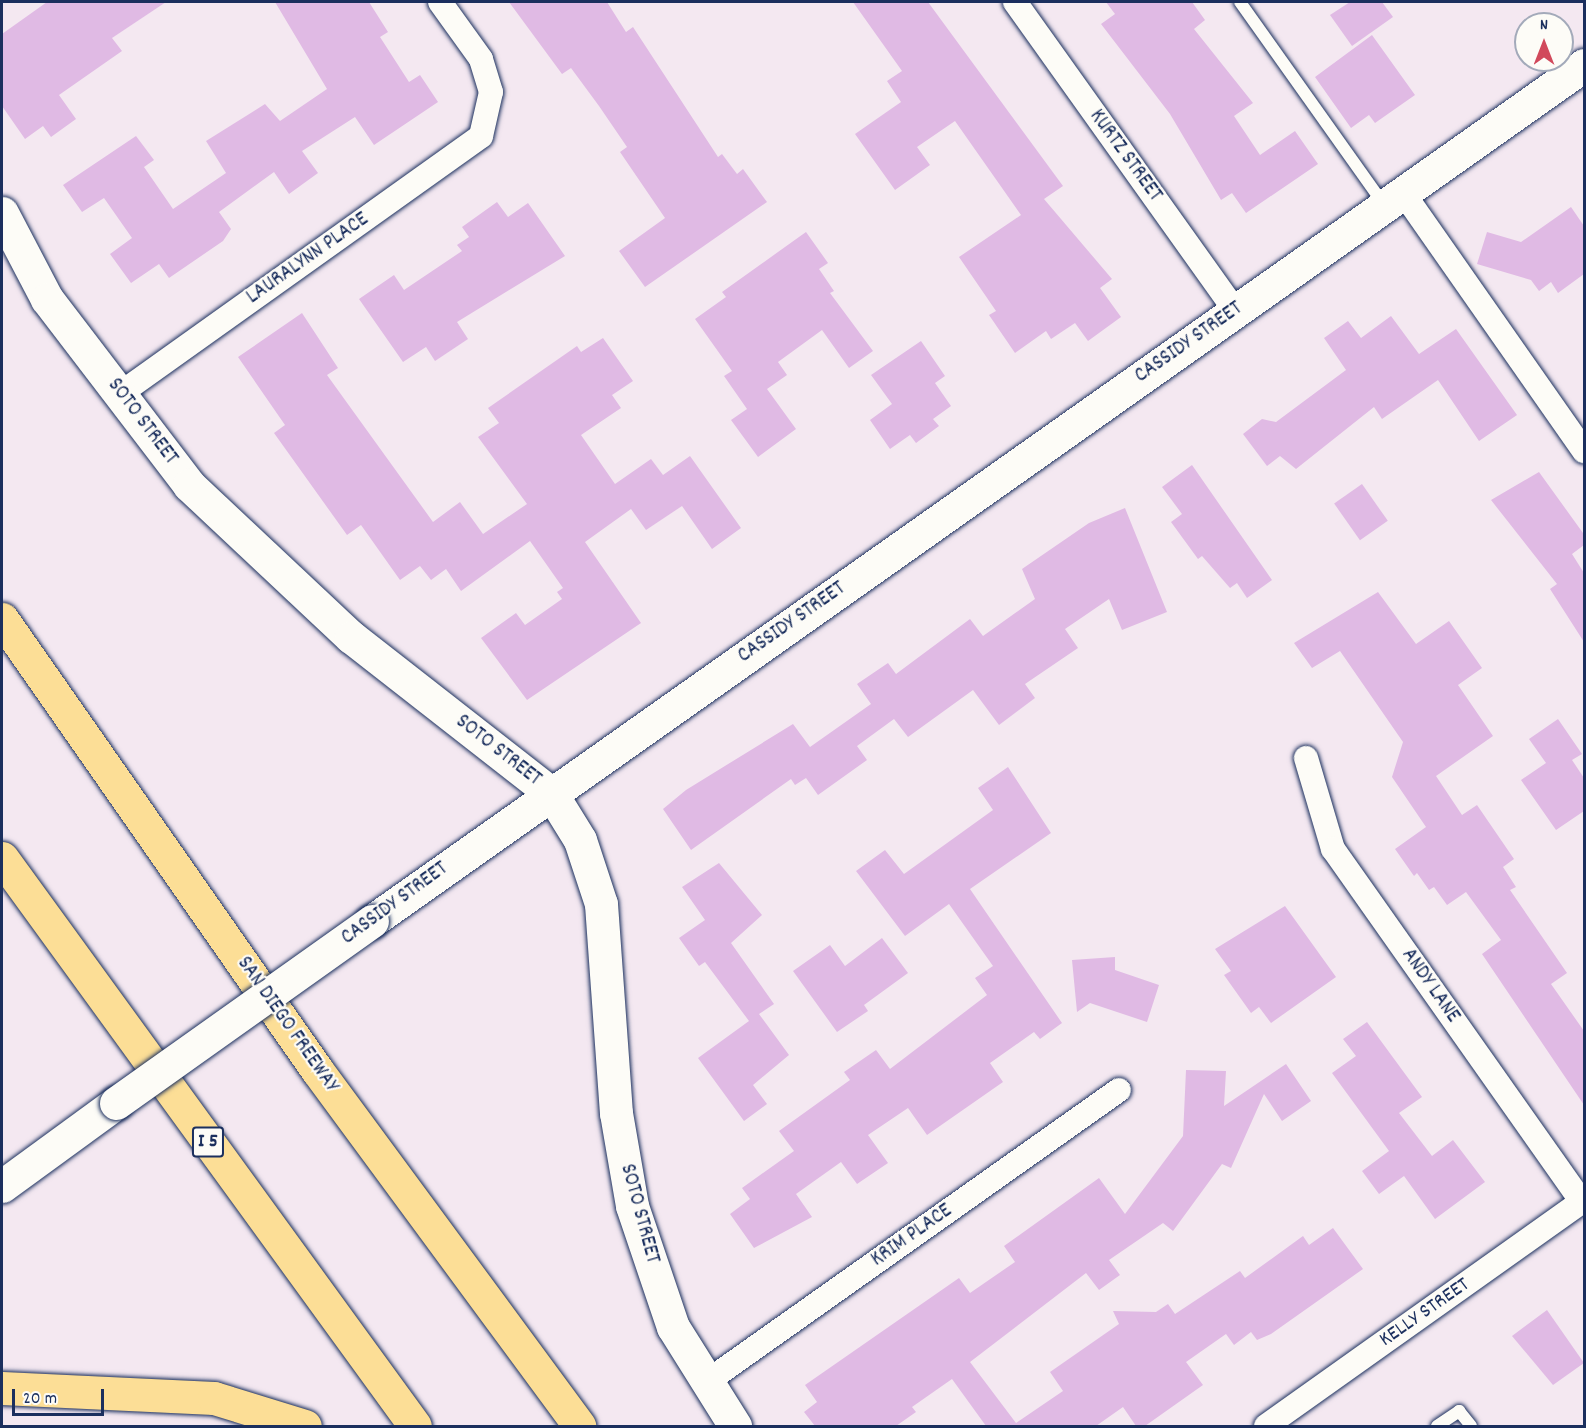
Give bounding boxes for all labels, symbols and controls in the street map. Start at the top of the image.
north arrow [1514,12,1574,72]
text: N [1540,14,1548,37]
street label: KURTZ STREET [1083,105,1167,207]
street label: LAURALYNN PLACE [242,208,374,310]
street label: CASSIDY STREET [1130,297,1248,389]
street label: SOTO STREET [101,374,183,470]
street label: CASSIDY STREET [733,577,851,669]
street label: SOTO STREET [450,710,546,792]
street label: CASSIDY STREET [337,857,453,951]
street label: ANDY LANE [1395,944,1465,1028]
street label: SAN DIEGO FREEWAY [231,952,343,1098]
road number: I 5 [192,1125,224,1159]
street label: SOTO STREET [614,1162,664,1266]
street label: KRIM PLACE [867,1199,957,1273]
street label: KELLY STREET [1375,1273,1475,1353]
scale bar [15,1377,106,1415]
text: 20 m [23,1387,57,1412]

